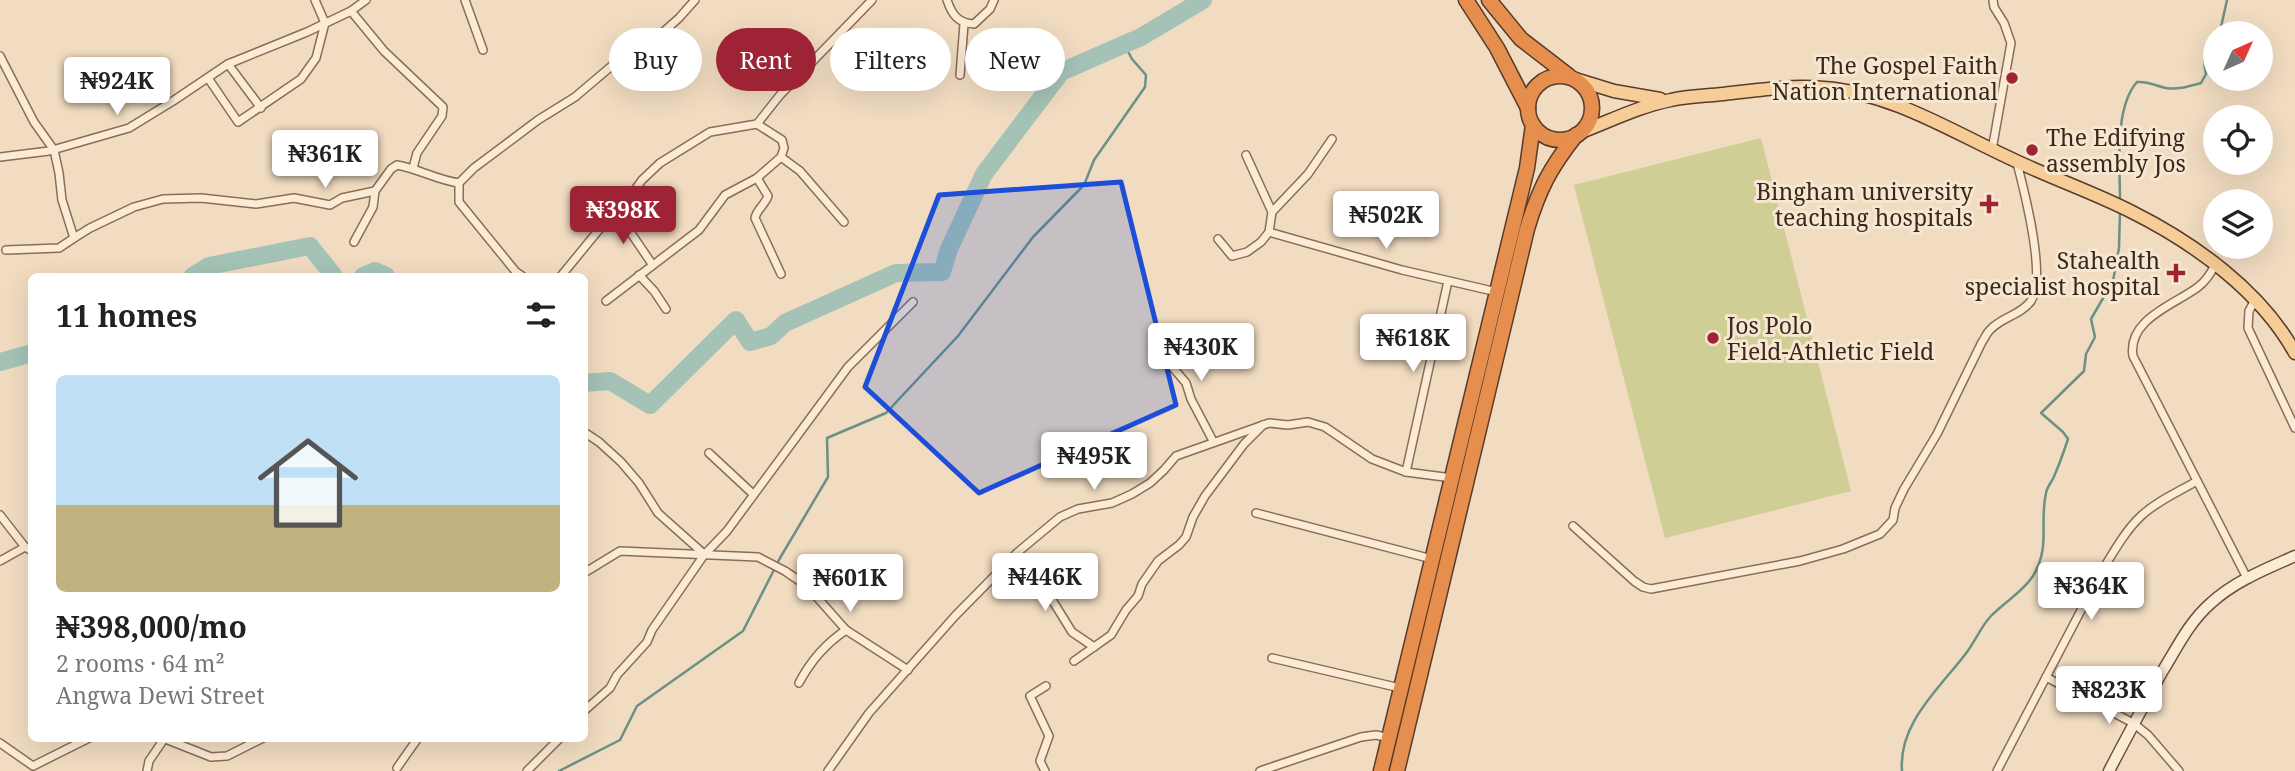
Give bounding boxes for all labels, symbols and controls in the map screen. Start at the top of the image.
north arrow [2203,21,2273,91]
map controls [2203,21,2273,259]
chip: Buy [609,28,702,91]
chip: Rent [716,28,816,91]
chip: Filters [830,28,951,91]
chip: New [965,28,1065,91]
place label: The Gospel Faith Nation International [1772,49,1998,107]
pin: ₦924K [68,58,166,117]
text: ₦924K [80,64,154,96]
marker: The Gospel Faith Nation International [2004,70,2020,86]
button: locate [2203,105,2273,175]
place label: The Edifying assembly Jos [2046,121,2186,179]
pin: ₦361K [276,130,374,190]
text: ₦361K [288,137,362,169]
marker: The Edifying assembly Jos [2024,142,2040,158]
place label: Bingham university teaching hospitals [1756,175,1973,233]
pin: ₦398K [574,187,672,246]
button: layers [2203,189,2273,259]
pin: ₦502K [1337,191,1435,251]
text: ₦398K [586,193,660,225]
marker: Bingham university teaching hospitals [1979,194,1999,214]
text: ₦502K [1349,198,1423,230]
place label: Stahealth specialist hospital [1965,244,2160,302]
marker: Stahealth specialist hospital [2166,263,2186,283]
text: 11 homes [56,295,197,336]
icon: filters [522,296,560,334]
place label: Jos Polo Field-Athletic Field [1726,309,1934,367]
pin: ₦618K [1364,314,1462,374]
text: ₦618K [1376,321,1450,353]
pin: ₦430K [1152,324,1250,383]
text: ₦430K [1164,330,1238,362]
marker: Jos Polo Field-Athletic Field [1705,330,1721,346]
icon: home [245,420,371,546]
pin: ₦495K [1045,433,1143,492]
text: ₦495K [1057,439,1131,471]
pin: ₦601K [801,554,899,614]
pin: ₦446K [996,554,1094,613]
text: ₦446K [1008,560,1082,592]
text: ₦601K [813,561,887,593]
pin: ₦364K [2042,562,2140,622]
text: ₦364K [2054,569,2128,601]
text: ₦398,000/mo [56,606,247,647]
text: 2 rooms · 64 m² [56,647,225,679]
pin: ₦823K [2060,666,2158,726]
text: ₦823K [2072,673,2146,705]
text: Angwa Dewi Street [56,679,265,711]

